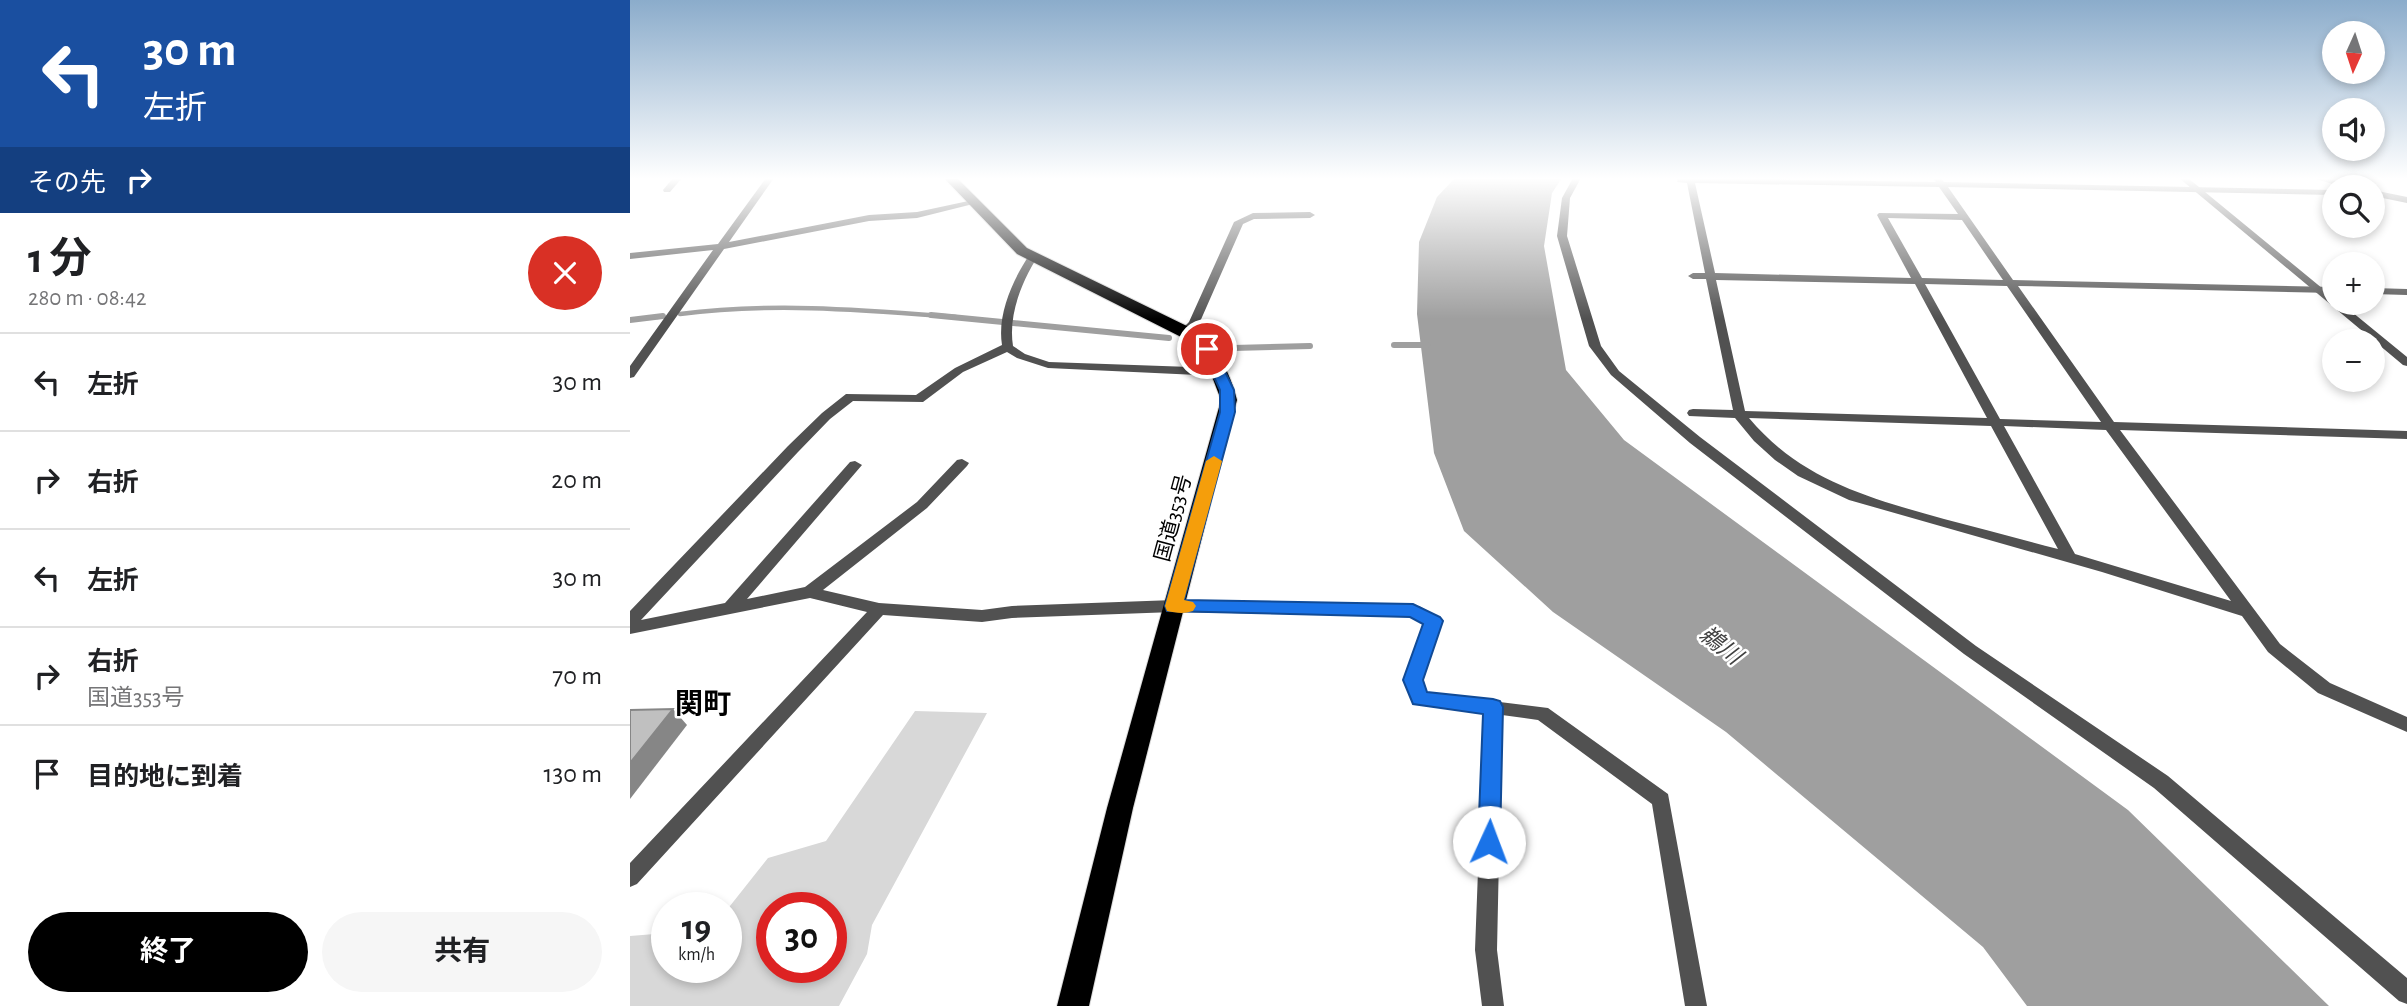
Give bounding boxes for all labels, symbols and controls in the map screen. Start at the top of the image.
north arrow [2322,21,2385,84]
map controls [2322,21,2385,392]
text: 30 m [143,26,237,75]
icon: left [28,28,119,119]
text: 左折 [143,92,207,124]
button: sound [2322,98,2385,161]
icon: right [120,161,158,199]
text: その先 [28,170,106,196]
button: search [2322,175,2385,238]
button: close [528,236,602,310]
text: 1 分 [28,238,91,280]
button: + [2322,252,2385,315]
text: 280 m · 08:42 [28,287,146,310]
pin [1177,319,1237,379]
button: − [2322,329,2385,392]
icon: arrive [1188,330,1226,368]
icon: left [28,363,66,401]
text: 30 m [552,369,602,395]
text: 左折 [87,372,139,398]
icon: right [28,461,66,499]
text: 20 m [551,467,602,493]
text: 右折 [87,470,139,496]
street label: 国道353号 [1151,472,1195,564]
icon: left [28,559,66,597]
text: 30 m [552,565,602,591]
text: 左折 [87,568,139,594]
water label: 鵜川 [1695,621,1749,671]
text: 右折 [87,649,139,675]
icon: right [28,657,66,695]
text: 70 m [552,663,602,689]
text: 国道353号 [87,687,185,710]
district label: 関町 [675,690,731,719]
icon: arrive [28,755,66,793]
text: 130 m [544,761,602,787]
text: 目的地に到着 [87,764,243,790]
position arrow [1452,805,1526,879]
speed limit sign: 30 [756,892,847,983]
text: 19 [682,911,711,946]
button: 終了 [28,912,308,992]
button: 共有 [322,912,602,992]
text: km/h [678,946,715,964]

